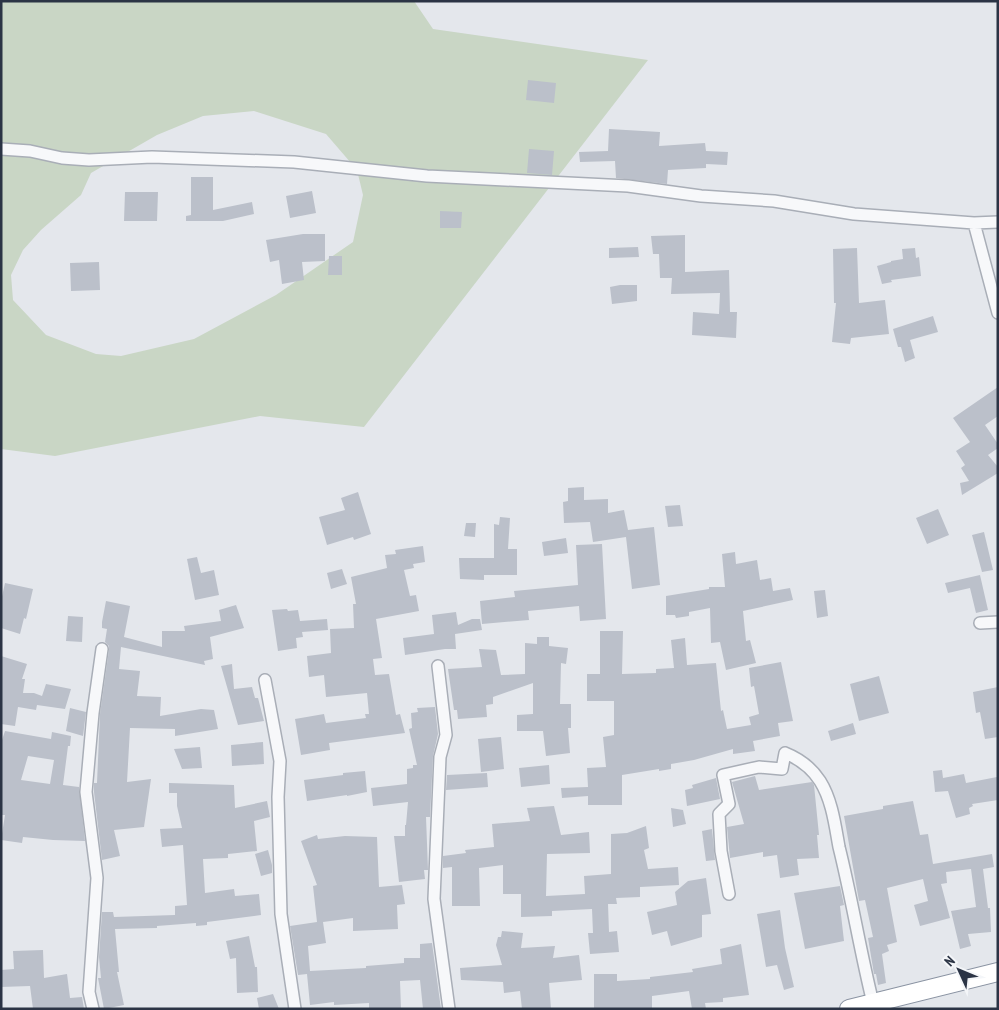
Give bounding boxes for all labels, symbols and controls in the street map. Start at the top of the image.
north arrow [934,945,984,995]
text: N [941,952,959,970]

